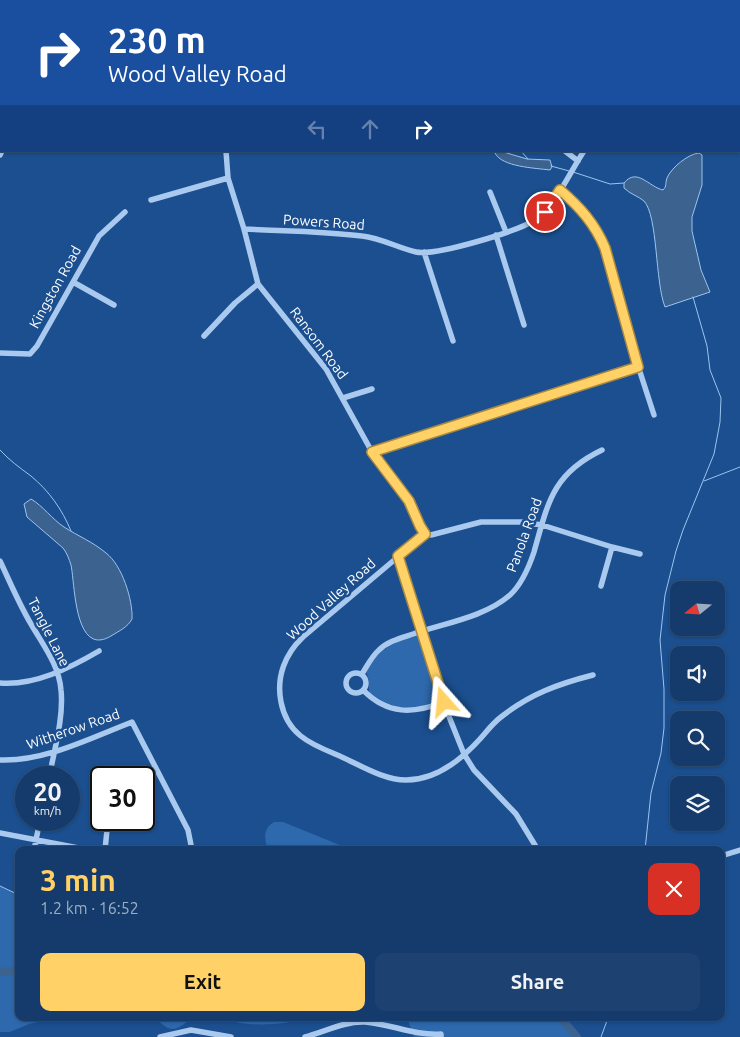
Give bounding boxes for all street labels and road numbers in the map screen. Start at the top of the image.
street label: Powers Road [283,211,365,233]
street label: Kingston Road [26,243,84,331]
street label: Ransom Road [287,304,351,382]
street label: Panola Road [503,496,545,574]
street label: Wood Valley Road [283,555,379,643]
street label: Tangle Lane [25,595,73,669]
street label: Witherow Road [24,706,122,752]

